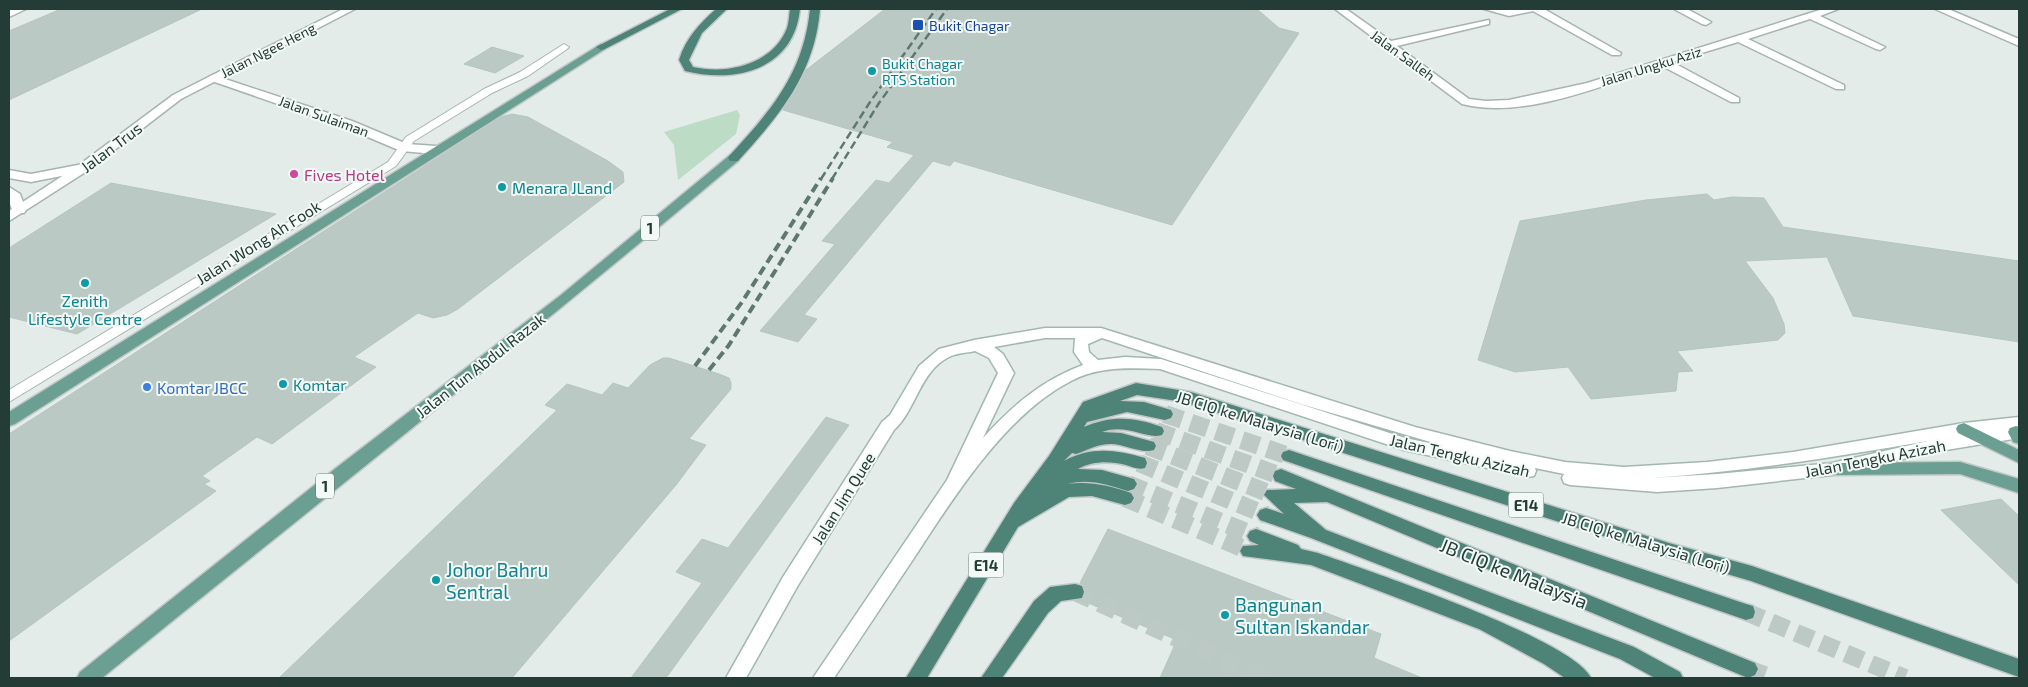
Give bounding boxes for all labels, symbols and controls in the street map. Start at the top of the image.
place label: Bukit Chagar [929,17,1010,34]
marker: Bukit Chagar [911,18,925,32]
street label: Jalan Ngee Heng [218,19,318,81]
street label: Jalan Salleh [1368,26,1438,84]
street label: Jalan Ungku Aziz [1598,42,1704,90]
place label: Bukit Chagar RTS Station [882,55,963,88]
marker: Bukit Chagar RTS Station [866,65,878,77]
street label: Jalan Sulaiman [277,92,371,140]
street label: Jalan Trus [77,118,145,176]
place label: Fives Hotel [304,165,385,184]
marker: Fives Hotel [288,168,300,180]
place label: Menara JLand [512,178,612,197]
marker: Menara JLand [496,181,508,193]
street label: Jalan Wong Ah Fook [192,196,324,288]
road number: 1 [641,216,659,240]
marker: Zenith Lifestyle Centre [79,277,91,289]
place label: Zenith Lifestyle Centre [28,291,142,328]
street label: Jalan Tun Abdul Razak [412,309,548,421]
place label: Komtar [293,375,347,394]
place label: Komtar JBCC [157,378,247,397]
marker: Komtar [277,378,289,390]
marker: Komtar JBCC [141,381,153,393]
street label: JB CIQ ke Malaysia (Lori) [1174,386,1346,457]
street label: Jalan Tengku Azizah [1388,430,1532,480]
street label: Jalan Tengku Azizah [1803,435,1947,481]
street label: Jalan Jim Quee [807,449,880,548]
road number: 1 [316,474,334,498]
road number: E14 [1508,492,1544,518]
street label: JB CIQ ke Malaysia (Lori) [1560,507,1732,578]
street label: JB CIQ ke Malaysia [1437,533,1591,613]
road number: E14 [968,552,1004,578]
place label: Johor Bahru Sentral [446,558,548,603]
marker: Johor Bahru Sentral [430,574,442,586]
place label: Bangunan Sultan Iskandar [1235,593,1370,638]
marker: Bangunan Sultan Iskandar [1219,609,1231,621]

